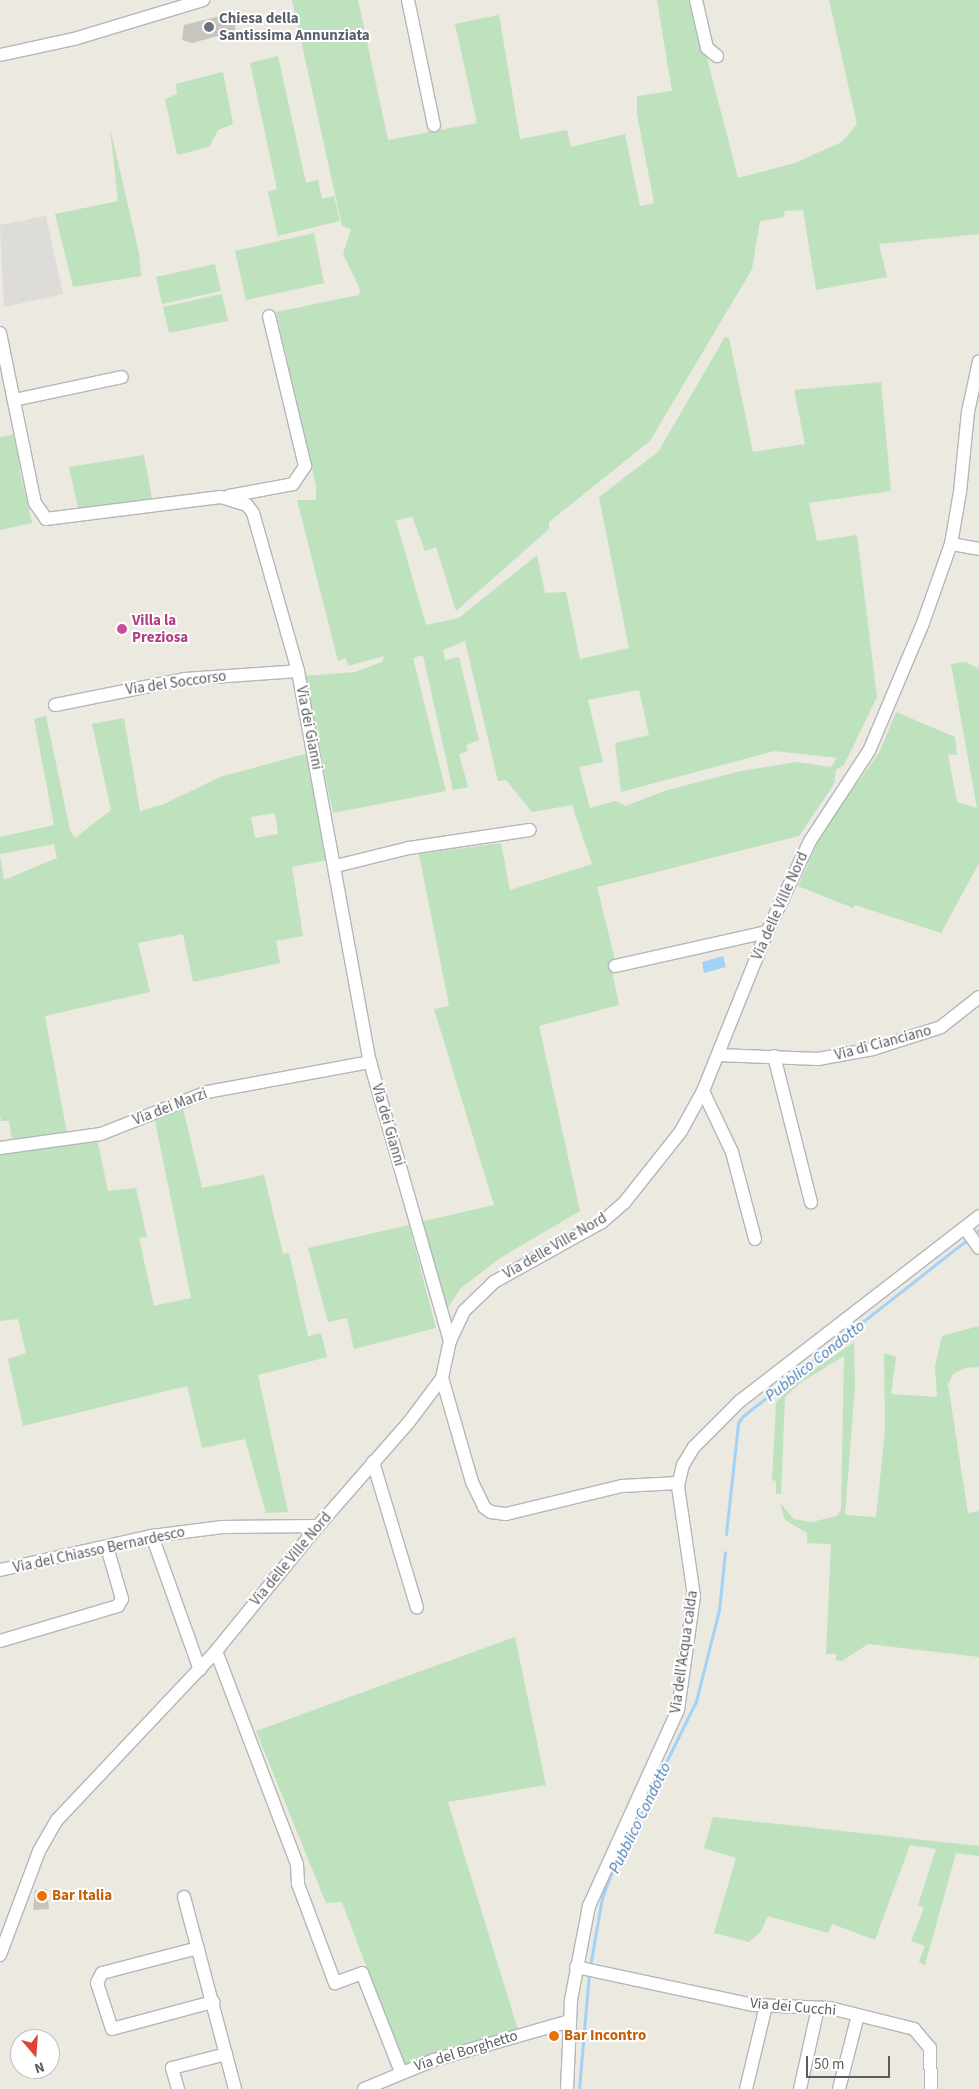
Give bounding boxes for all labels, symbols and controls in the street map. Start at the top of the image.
place label: Chiesa della Santissima Annunziata [219,9,370,44]
marker: Chiesa della Santissima Annunziata [203,21,215,33]
place label: Villa la Preziosa [132,611,188,646]
marker: Villa la Preziosa [116,623,128,635]
street label: Via del Soccorso [125,667,227,699]
street label: Via dei Gianni [292,685,326,771]
street label: Via delle Ville Nord [748,849,812,963]
street label: Via di Cianciano [833,1021,933,1065]
street label: Via dei Gianni [368,1082,408,1168]
street label: Via dei Marzi [130,1085,210,1129]
street label: Via delle Ville Nord [500,1209,610,1283]
water label: Pubblico Condotto [761,1316,869,1406]
street label: Via delle Ville Nord [247,1509,335,1609]
street label: Via del Chiasso Bernardesco [11,1523,187,1577]
street label: Via dell'Acqua calda [666,1589,702,1715]
water label: Pubblico Condotto [605,1759,675,1877]
place label: Bar Italia [52,1887,112,1905]
marker: Bar Italia [36,1890,48,1902]
street label: Via dei Cucchi [749,1994,837,2020]
street label: Via del Borghetto [412,2027,520,2075]
place label: Bar Incontro [564,2027,646,2045]
north arrow [10,2029,60,2079]
marker: Bar Incontro [548,2030,560,2042]
scale bar [809,2046,893,2078]
text: 50 m [814,2054,844,2075]
text: N [32,2056,47,2078]

